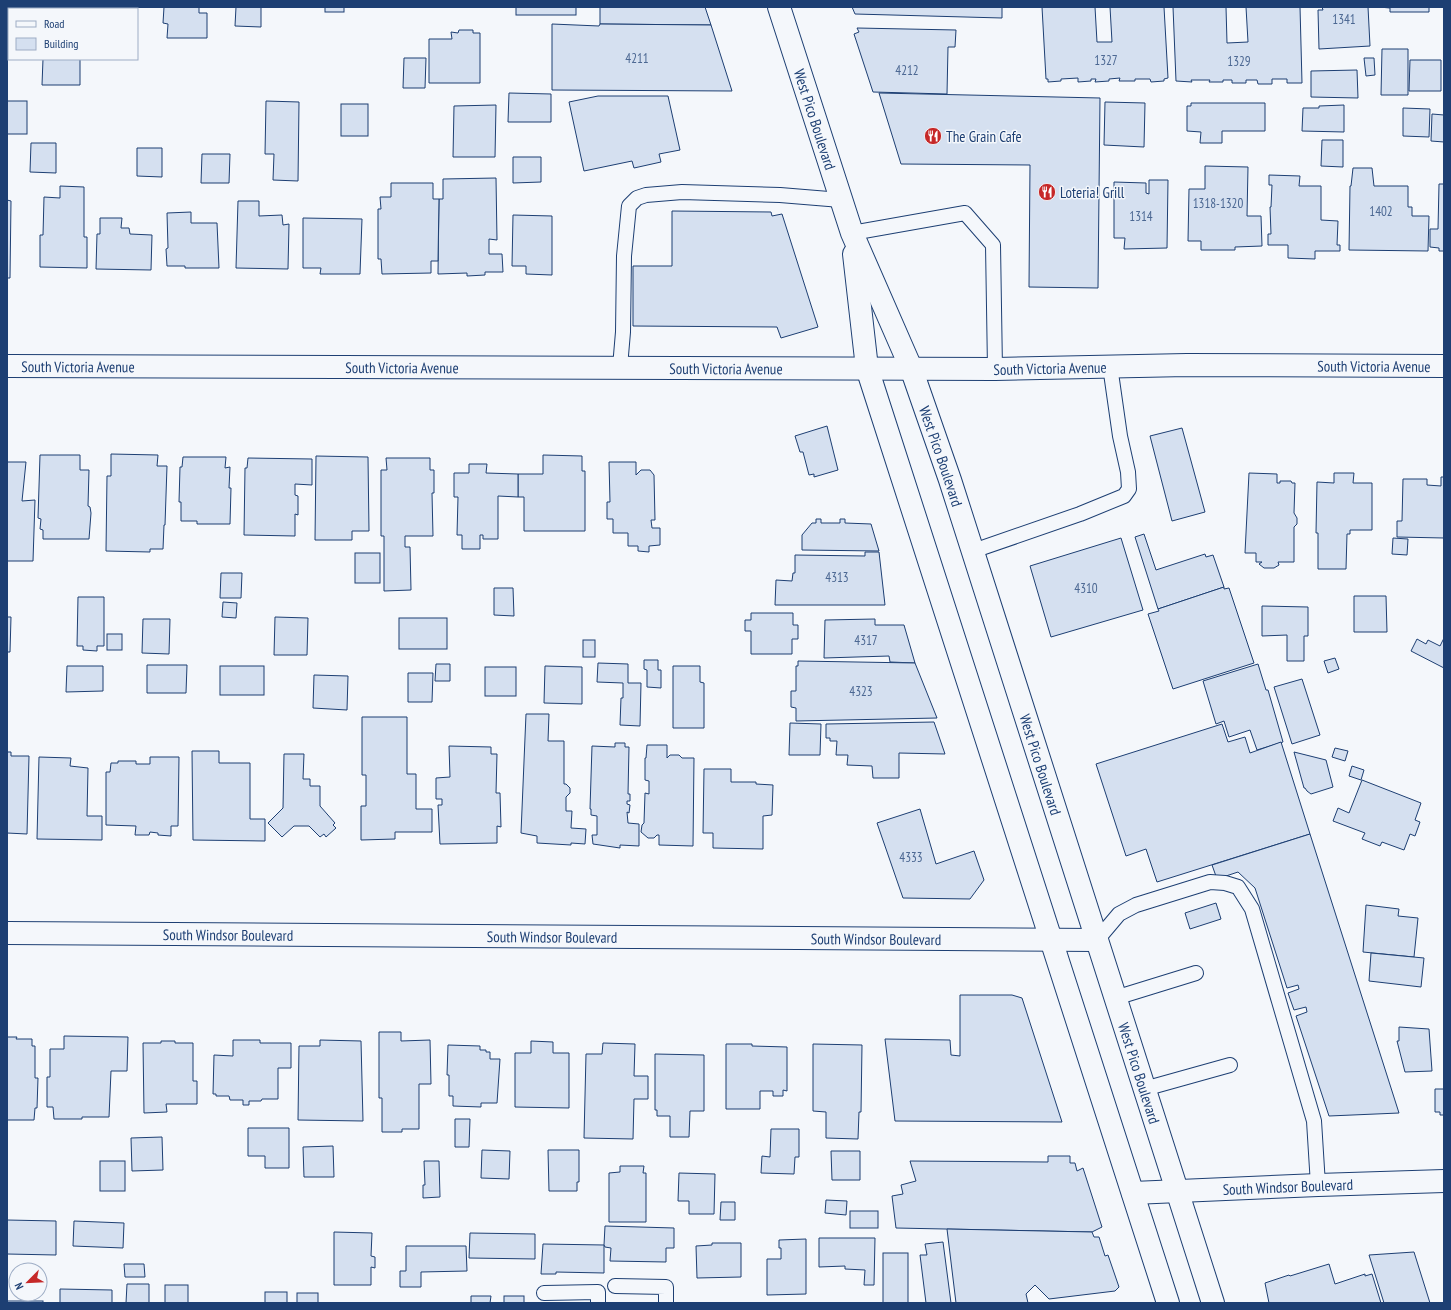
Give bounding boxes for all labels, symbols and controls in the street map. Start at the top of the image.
legend [8,8,138,60]
house number: 1341 [1332,11,1356,28]
text: Road [44,16,64,31]
text: Building [44,36,79,51]
house number: 4211 [625,50,649,67]
house number: 1327 [1094,52,1118,69]
house number: 1329 [1227,53,1251,70]
house number: 4212 [895,62,919,79]
street label: West Pico Boulevard [790,66,840,172]
restaurant icon: The Grain Cafe [923,126,943,146]
place label: The Grain Cafe [946,127,1022,146]
restaurant icon: Loteria! Grill [1037,182,1057,202]
place label: Loteria! Grill [1060,183,1125,202]
house number: 1318-1320 [1193,195,1243,212]
house number: 1402 [1369,203,1393,220]
house number: 1314 [1129,208,1153,225]
street label: South Victoria Avenue [1317,356,1431,375]
street label: South Victoria Avenue [21,357,135,376]
street label: South Victoria Avenue [993,357,1107,379]
street label: South Victoria Avenue [345,358,459,377]
street label: South Victoria Avenue [669,359,783,378]
street label: West Pico Boulevard [915,403,967,509]
house number: 4313 [825,569,849,586]
house number: 4310 [1074,580,1098,597]
house number: 4317 [854,632,878,649]
house number: 4323 [849,683,873,700]
street label: West Pico Boulevard [1016,712,1066,817]
house number: 4333 [899,849,923,866]
street label: South Windsor Boulevard [163,925,293,944]
street label: South Windsor Boulevard [487,927,617,946]
street label: South Windsor Boulevard [811,929,941,948]
street label: West Pico Boulevard [1114,1020,1165,1126]
street label: South Windsor Boulevard [1222,1174,1353,1199]
north arrow [8,1262,48,1302]
text: N [11,1280,26,1292]

